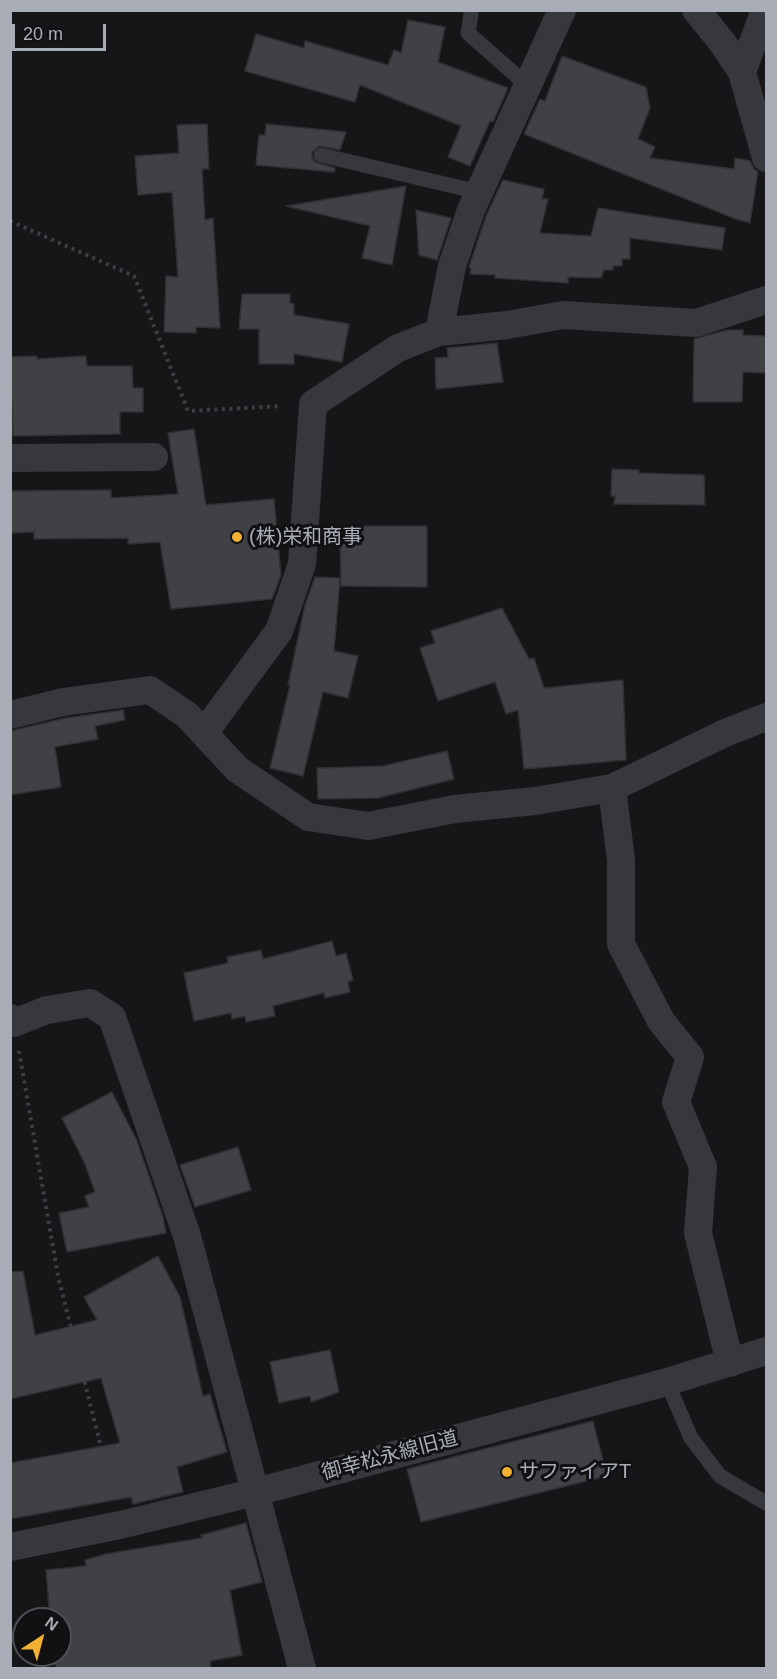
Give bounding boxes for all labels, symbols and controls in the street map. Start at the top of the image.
scale bar [15,12,110,50]
text: 20 m [23,24,63,44]
place label: (株)栄和商事 [249,525,362,549]
marker: (株)栄和商事 [230,530,244,544]
street label: 御幸松永線旧道 [319,1426,461,1486]
place label: サファイアT [519,1460,631,1484]
marker: サファイアT [500,1465,514,1479]
north arrow [12,1607,72,1667]
text: N [42,1613,61,1634]

